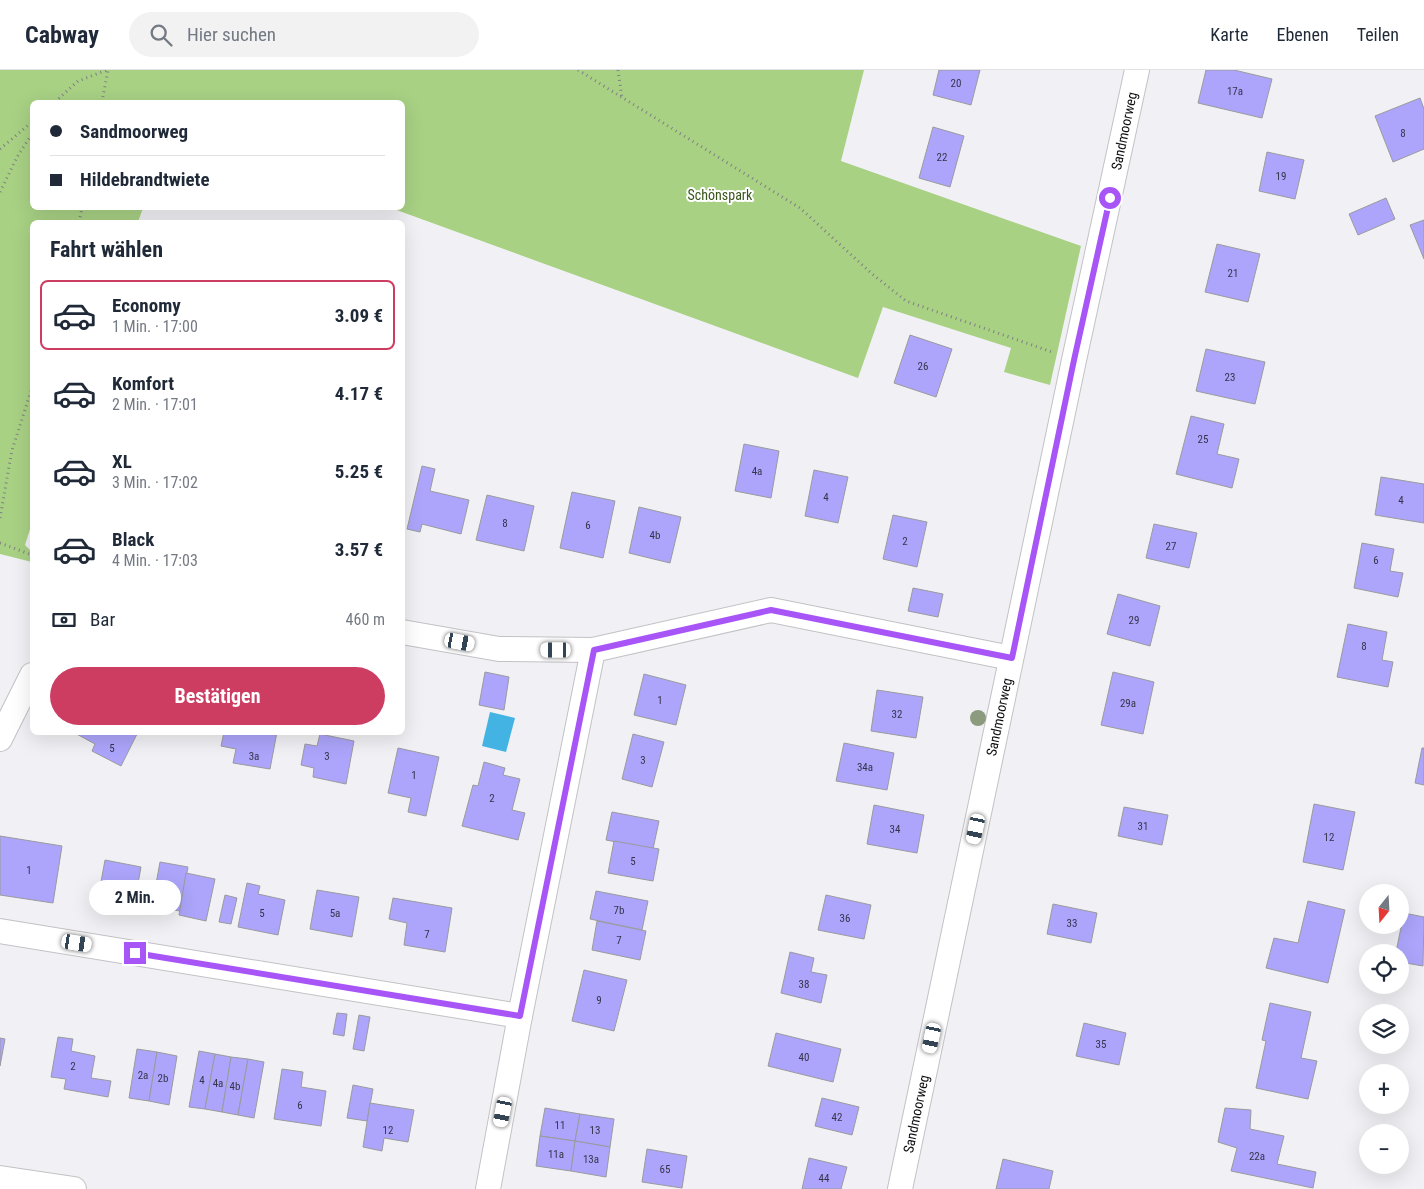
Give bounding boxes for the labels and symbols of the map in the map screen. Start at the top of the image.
house number: 20 [951,77,961,90]
house number: 17a [1227,85,1243,98]
street label: Sandmoorweg [1108,91,1140,171]
house number: 8 [1400,127,1406,140]
house number: 22 [937,151,947,164]
house number: 19 [1276,170,1286,183]
park label: Schönspark [688,187,753,203]
route start [1099,187,1121,209]
house number: 21 [1228,267,1238,280]
house number: 26 [918,360,928,373]
house number: 23 [1225,371,1235,384]
house number: 25 [1198,433,1208,446]
house number: 4a [752,465,762,478]
house number: 4 [823,491,829,504]
house number: 4 [1398,494,1404,507]
house number: 8 [502,517,508,530]
house number: 6 [585,519,591,532]
house number: 4b [650,529,660,542]
house number: 2 [902,535,908,548]
house number: 27 [1166,540,1176,553]
house number: 6 [1373,554,1379,567]
house number: 29 [1129,614,1139,627]
car [443,632,476,652]
house number: 8 [1361,640,1367,653]
car [541,643,571,658]
street label: Sandmoorweg [983,677,1015,757]
house number: 1 [657,694,663,707]
house number: 29a [1120,697,1136,710]
house number: 32 [892,708,902,721]
house number: 5 [109,742,115,755]
house number: 3a [249,750,259,763]
house number: 3 [324,750,330,763]
house number: 3 [640,754,646,767]
house number: 34a [857,761,873,774]
house number: 1 [411,769,417,782]
house number: 2 [489,792,495,805]
car [965,813,986,845]
house number: 31 [1138,820,1148,833]
house number: 34 [890,823,901,836]
house number: 12 [1324,831,1334,844]
house number: 5 [630,855,636,868]
house number: 1 [26,864,32,877]
callout: 2 Min. [89,880,181,916]
north arrow [1359,884,1409,934]
house number: 7b [614,904,624,917]
house number: 5 [259,907,265,920]
house number: 5a [330,907,340,920]
house number: 36 [840,912,850,925]
house number: 33 [1067,917,1077,930]
house number: 7 [424,928,430,941]
car [61,933,92,953]
house number: 7 [616,934,622,947]
route end [124,942,146,964]
house number: 38 [799,978,809,991]
house number: 9 [596,994,602,1007]
car [921,1022,942,1054]
house number: 35 [1096,1038,1106,1051]
house number: 40 [799,1051,809,1064]
house number: 2 [70,1060,76,1073]
house number: 2a [138,1069,148,1082]
house number: 2b [158,1072,168,1085]
house number: 4 [199,1074,205,1087]
street label: Sandmoorweg [900,1074,932,1154]
house number: 4a [213,1077,223,1090]
house number: 4b [230,1080,240,1093]
car [492,1096,513,1128]
house number: 6 [297,1099,303,1112]
house number: 42 [832,1111,842,1124]
house number: 11 [555,1119,565,1132]
house number: 12 [383,1124,393,1137]
house number: 13 [590,1124,600,1137]
house number: 11a [548,1148,564,1161]
house number: 22a [1249,1150,1265,1163]
house number: 13a [583,1153,599,1166]
house number: 65 [660,1163,670,1176]
house number: 44 [819,1172,830,1185]

